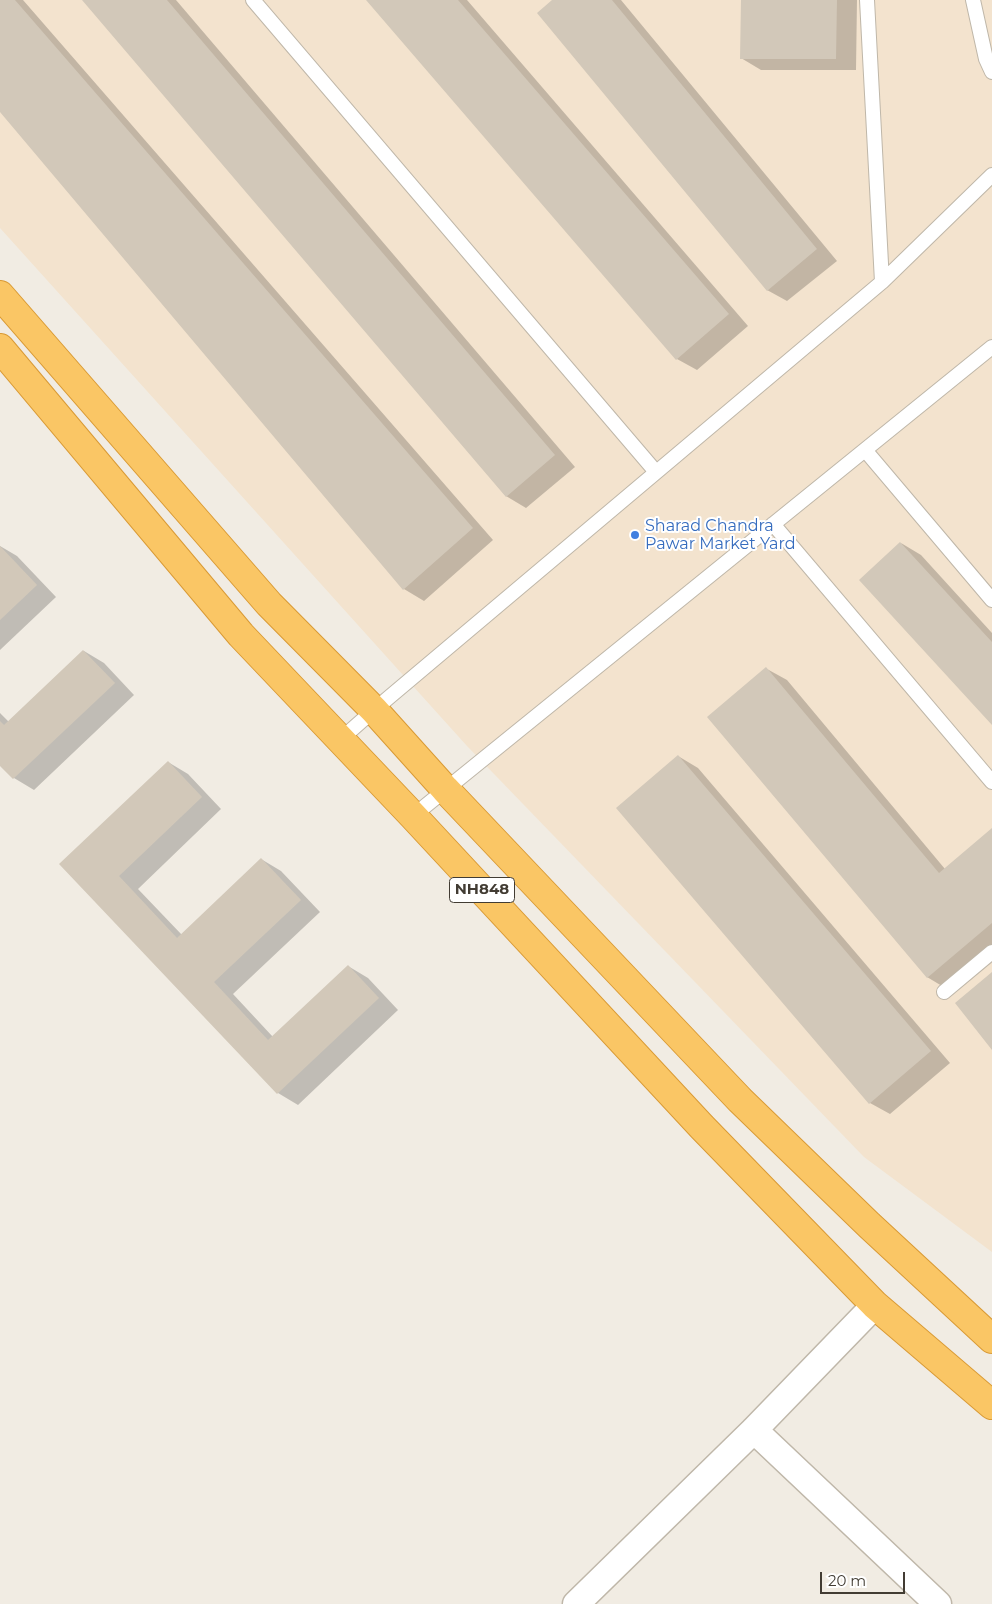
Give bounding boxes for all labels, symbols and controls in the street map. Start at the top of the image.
place label: Sharad Chandra Pawar Market Yard [645,516,796,554]
marker: Sharad Chandra Pawar Market Yard [629,529,641,541]
road number: NH848 [450,878,514,902]
scale bar [822,1562,907,1594]
text: 20 m [828,1571,866,1590]

